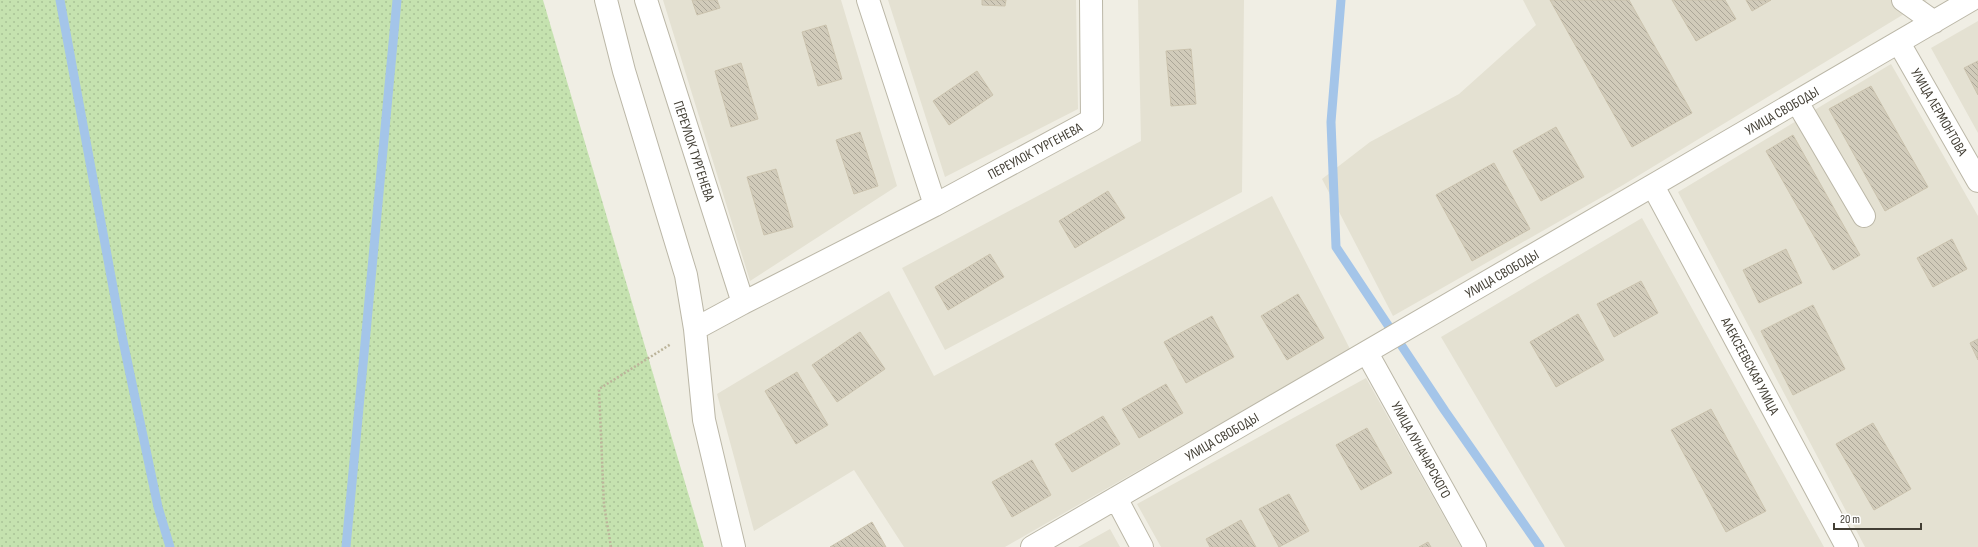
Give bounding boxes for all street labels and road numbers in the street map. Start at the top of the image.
street label: УЛИЦА ЛЕРМОНТОВА [1907,65,1971,160]
street label: УЛИЦА СВОБОДЫ [1742,83,1822,139]
street label: ПЕРЕУЛОК ТУРГЕНЕВА [670,99,719,204]
street label: ПЕРЕУЛОК ТУРГЕНЕВА [985,119,1086,183]
street label: УЛИЦА СВОБОДЫ [1462,246,1542,302]
street label: АЛЕКСЕЕВСКАЯ УЛИЦА [1717,314,1783,418]
street label: УЛИЦА ЛУНАЧАРСКОГО [1387,399,1455,501]
street label: УЛИЦА СВОБОДЫ [1182,409,1262,465]

